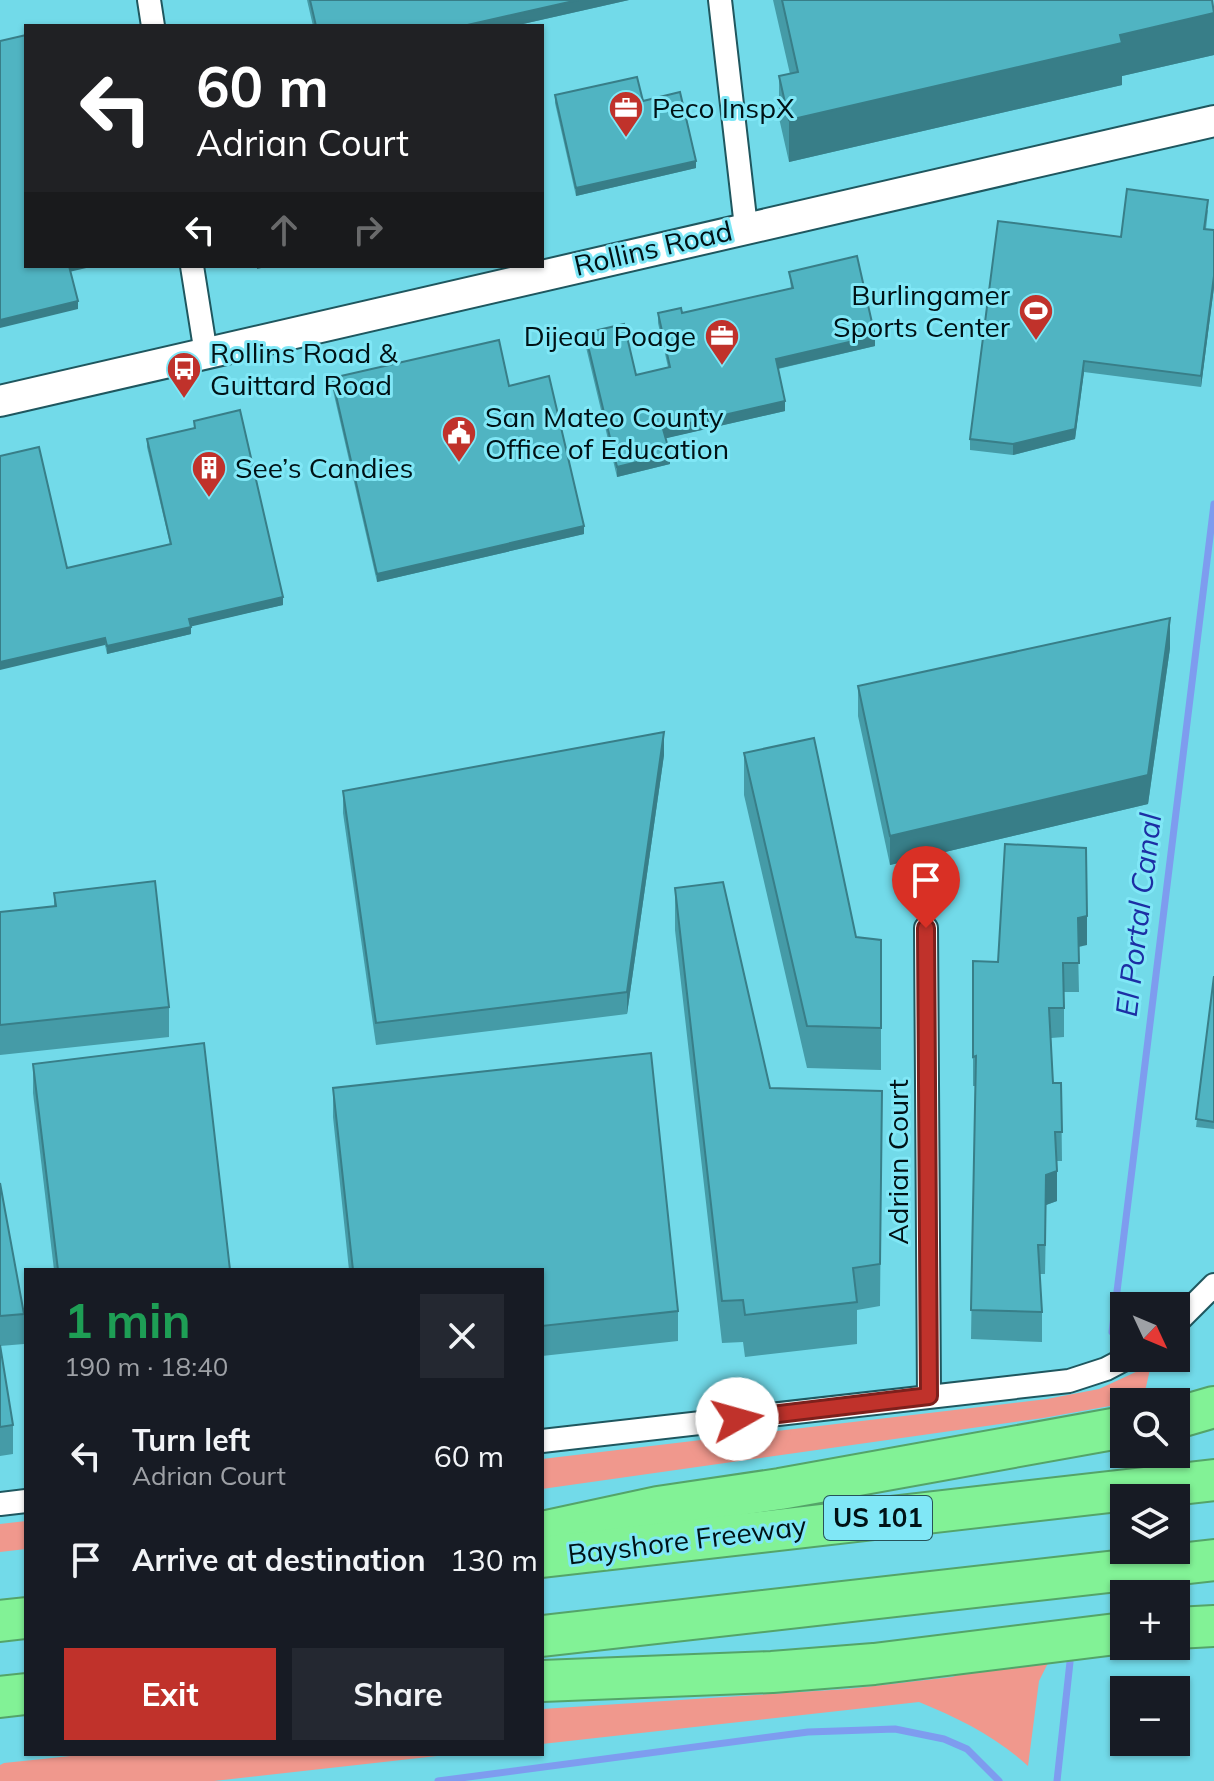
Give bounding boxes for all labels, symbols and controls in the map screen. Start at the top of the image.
text: 60 m [196,51,329,121]
icon: left [64,56,168,160]
office icon: Peco InspX [607,89,645,139]
place label: Peco InspX [652,90,794,125]
text: Adrian Court [196,120,409,165]
icon: left [178,208,222,252]
icon: ahead [262,208,306,252]
icon: right [346,208,390,252]
street label: Rollins Road [570,212,735,283]
place label: Burlingamer Sports Center [833,277,1011,344]
sports icon: Burlingamer Sports Center [1017,292,1055,342]
office icon: Dijeau Poage [703,317,741,367]
place label: Dijeau Poage [524,318,696,353]
place label: Rollins Road & Guittard Road [210,335,399,402]
bus stop icon: Rollins Road & Guittard Road [165,350,203,400]
place label: San Mateo County Office of Education [485,399,729,466]
public building icon: San Mateo County Office of Education [440,414,478,464]
building icon: See’s Candies [190,449,228,499]
place label: See’s Candies [235,450,413,485]
water label: El Portal Canal [1107,810,1169,1019]
pin [892,846,960,928]
icon: arrive [904,858,948,902]
street label: Adrian Court [880,1079,915,1245]
text: 1 min [64,1290,191,1350]
north arrow [1110,1292,1190,1372]
map controls [1110,1292,1190,1756]
button: close [420,1294,504,1378]
text: 190 m · 18:40 [64,1350,228,1383]
position arrow [695,1377,779,1461]
button: search [1110,1388,1190,1468]
text: Turn left [132,1421,250,1459]
icon: left [64,1434,108,1478]
text: 60 m [434,1437,504,1475]
text: Adrian Court [132,1459,286,1492]
button: layers [1110,1484,1190,1564]
road number: US 101 [824,1496,932,1540]
street label: Bayshore Freeway [565,1507,809,1572]
icon: arrive [64,1538,108,1582]
text: Arrive at destination [132,1541,426,1579]
text: 130 m [450,1541,538,1579]
button: + [1110,1580,1190,1660]
button: Exit [64,1648,276,1740]
button: Share [292,1648,504,1740]
button: − [1110,1676,1190,1756]

